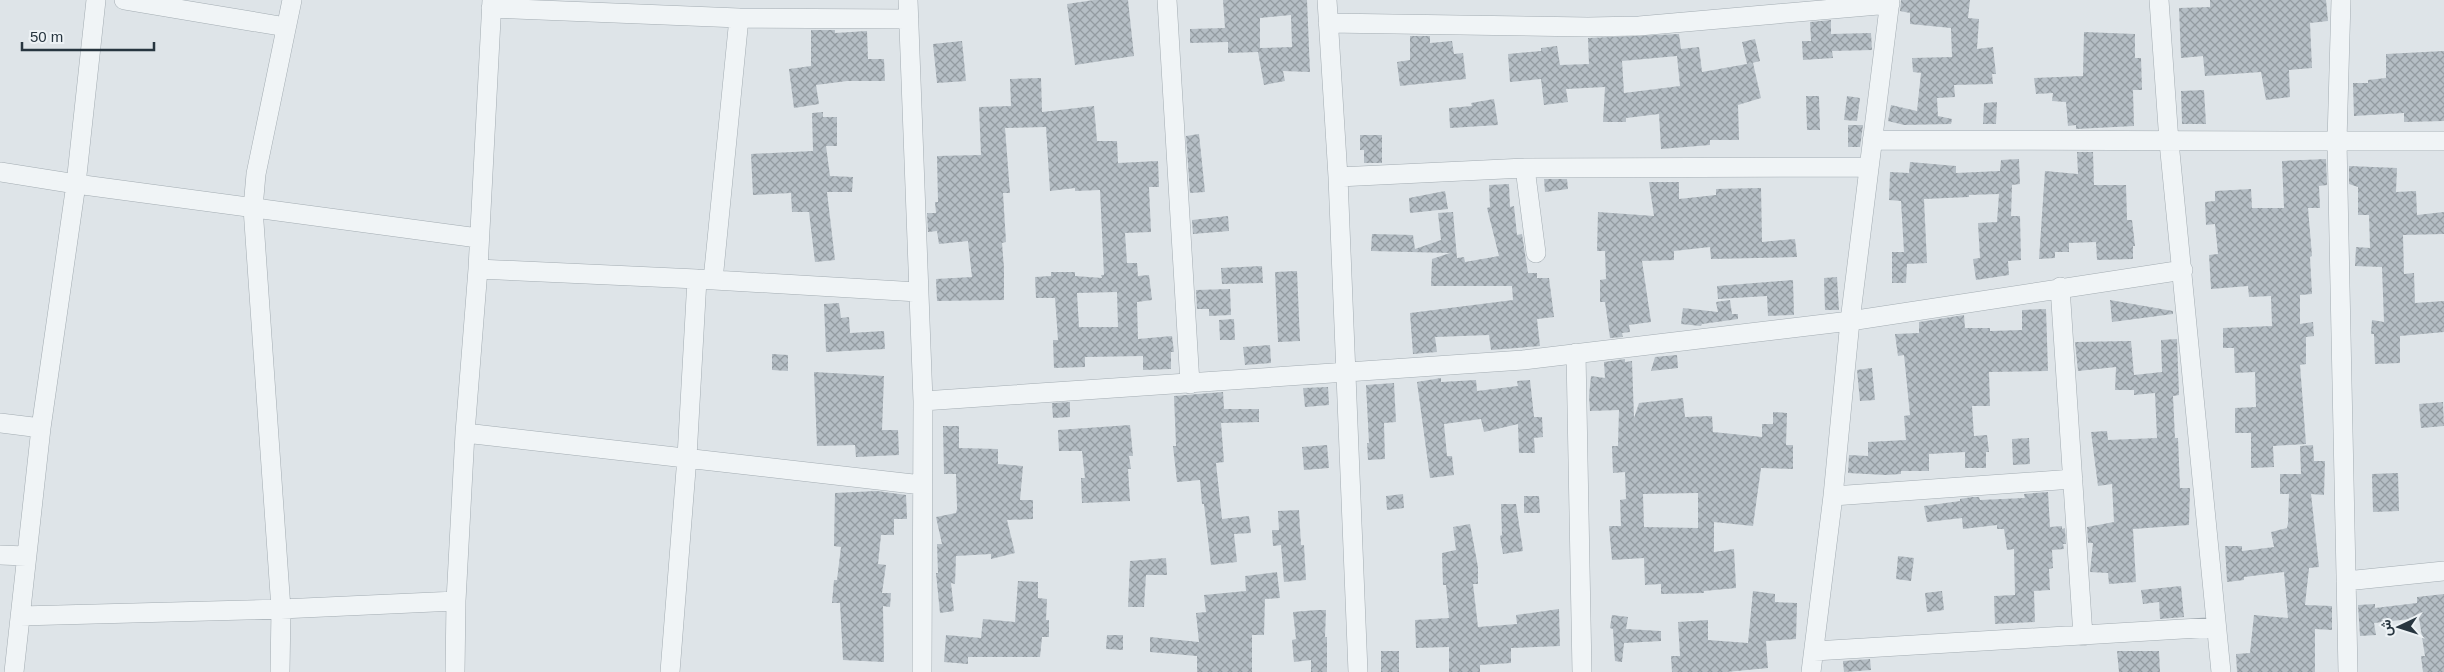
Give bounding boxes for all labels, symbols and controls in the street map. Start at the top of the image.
scale bar [22,20,155,52]
text: 50 m [30,28,63,45]
north arrow [2374,602,2424,652]
text: ش [2377,619,2396,637]

